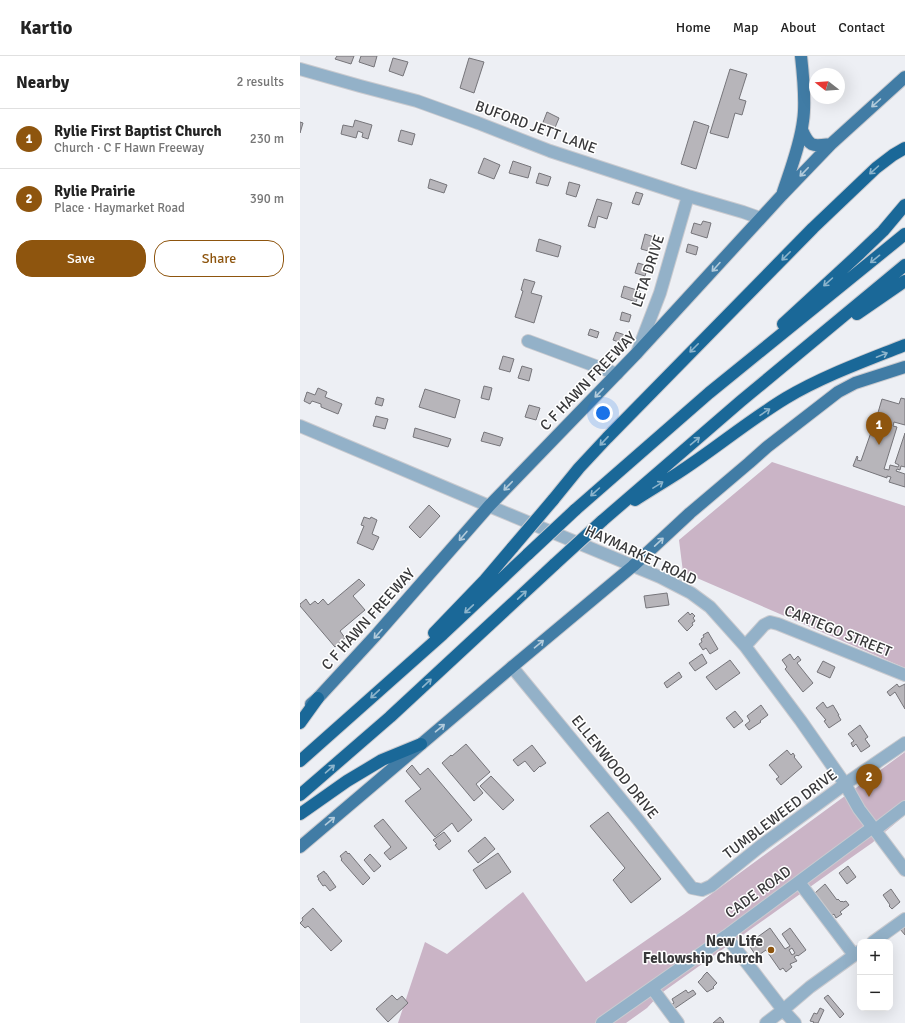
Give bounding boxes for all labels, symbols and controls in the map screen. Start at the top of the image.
text: Kartio [20,16,73,40]
text: Home [676,19,711,36]
text: Map [733,19,758,36]
text: About [780,19,816,36]
text: Contact [838,19,885,36]
north arrow [809,68,845,104]
text: Nearby [16,72,69,93]
text: 2 results [236,74,284,90]
street label: BUFORD JETT LANE [473,97,599,157]
one-way arrow [871,98,881,108]
text: Rylie First Baptist Church [54,122,222,140]
text: 1 [25,131,33,147]
text: 230 m [250,131,284,147]
text: Church · C F Hawn Freeway [54,140,204,156]
one-way arrow [868,166,879,175]
one-way arrow [799,167,809,177]
text: Rylie Prairie [54,182,135,200]
text: 2 [25,191,33,207]
text: 390 m [250,191,284,207]
text: Place · Haymarket Road [54,200,185,216]
street label: LETA DRIVE [628,232,668,310]
button: Save [16,240,146,277]
button: Share [154,240,284,277]
one-way arrow [781,251,791,261]
one-way arrow [869,254,880,263]
one-way arrow [711,262,720,272]
one-way arrow [823,278,834,287]
street label: C F HAWN FREEWAY [536,327,640,434]
one-way arrow [689,343,699,353]
one-way arrow [875,350,887,358]
one-way arrow [594,388,603,398]
your location [593,403,613,423]
one-way arrow [759,407,771,415]
pin: 1 [866,412,892,445]
one-way arrow [599,436,608,446]
one-way arrow [689,436,700,445]
one-way arrow [504,481,513,491]
one-way arrow [652,481,664,489]
one-way arrow [590,488,600,497]
street label: HAYMARKET ROAD [582,521,700,589]
one-way arrow [459,531,468,541]
one-way arrow [654,537,664,546]
street label: C F HAWN FREEWAY [318,564,419,674]
one-way arrow [517,590,527,599]
street label: CARTEGO STREET [782,601,895,661]
one-way arrow [464,605,474,614]
one-way arrow [373,628,382,639]
one-way arrow [533,640,544,649]
one-way arrow [422,678,432,688]
one-way arrow [370,690,381,699]
street label: ELLENWOOD DRIVE [568,712,662,822]
one-way arrow [434,724,445,733]
pin: 2 [856,764,882,797]
one-way arrow [324,765,335,774]
street label: TUMBLEWEED DRIVE [720,765,840,863]
one-way arrow [324,817,335,826]
street label: CADE ROAD [722,862,794,922]
place label: New Life Fellowship Church [643,932,763,967]
map controls [857,939,893,1011]
button: + [857,939,893,975]
marker: New Life Fellowship Church [766,945,776,955]
button: − [857,975,893,1011]

